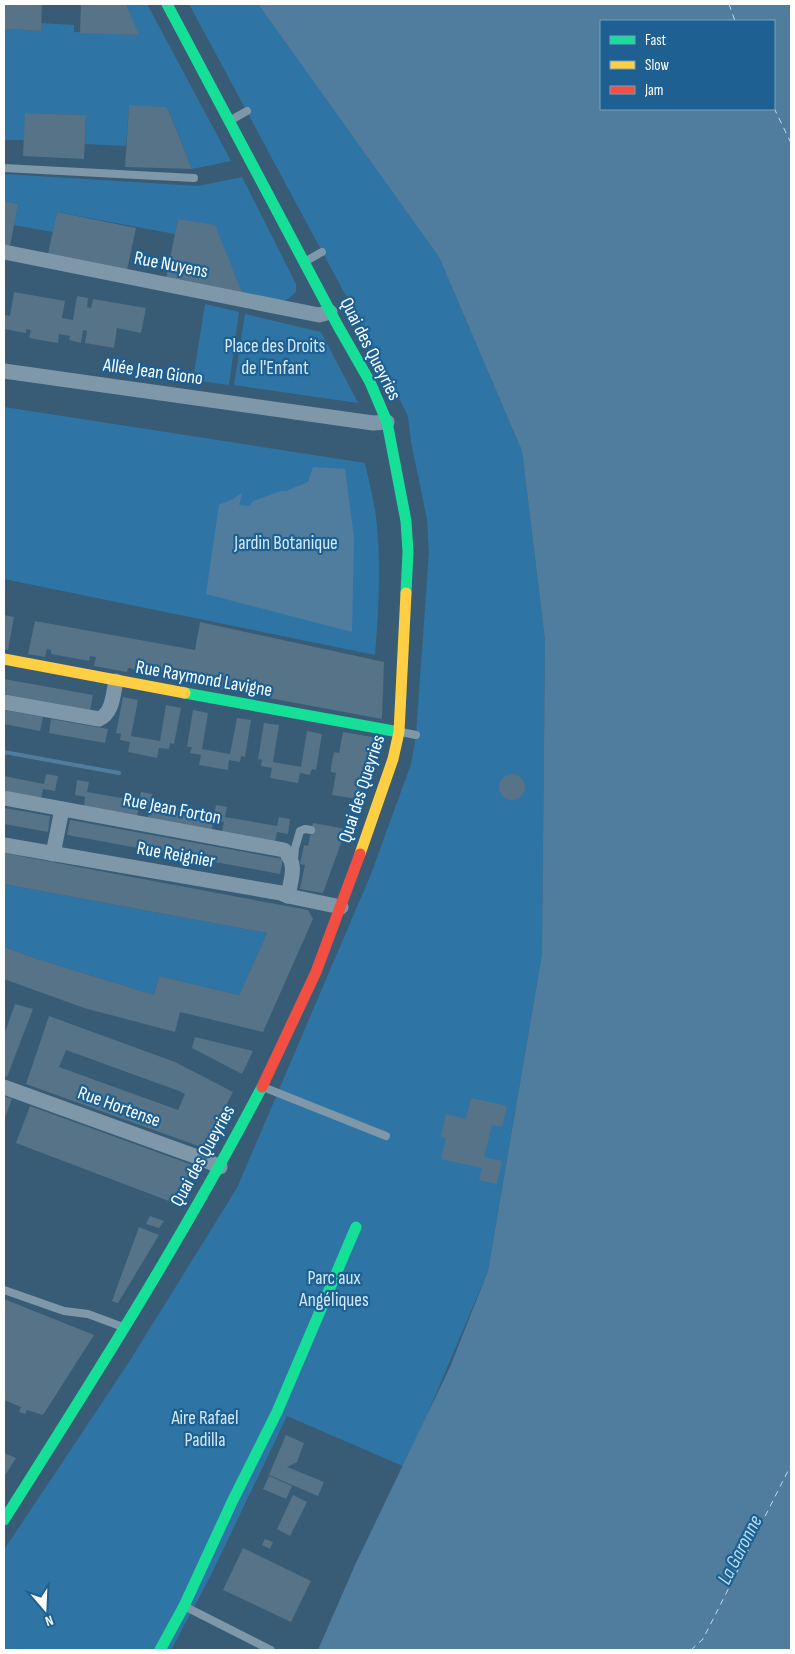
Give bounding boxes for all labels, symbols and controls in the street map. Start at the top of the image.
legend [600,20,775,110]
text: Fast [645,31,667,50]
text: Slow [645,56,669,75]
text: Jam [644,81,663,100]
street label: Rue Nuyens [132,247,210,283]
street label: Quai des Queyries [334,294,406,404]
park label: Place des Droits de l'Enfant [225,335,326,380]
street label: Allée Jean Giono [101,353,204,390]
park label: Jardin Botanique [233,532,338,555]
street label: Rue Raymond Lavigne [134,656,274,702]
street label: Quai des Queyries [334,732,390,846]
street label: Rue Jean Forton [121,788,223,830]
street label: Rue Reignier [135,837,218,873]
street label: Rue Hortense [74,1081,164,1133]
street label: Quai des Queyries [166,1101,240,1211]
park label: Parc aux Angéliques [298,1267,369,1312]
park label: Aire Rafael Padilla [170,1407,239,1452]
water label: La Garonne [712,1511,768,1589]
north arrow [20,1584,70,1634]
text: N [43,1612,55,1630]

